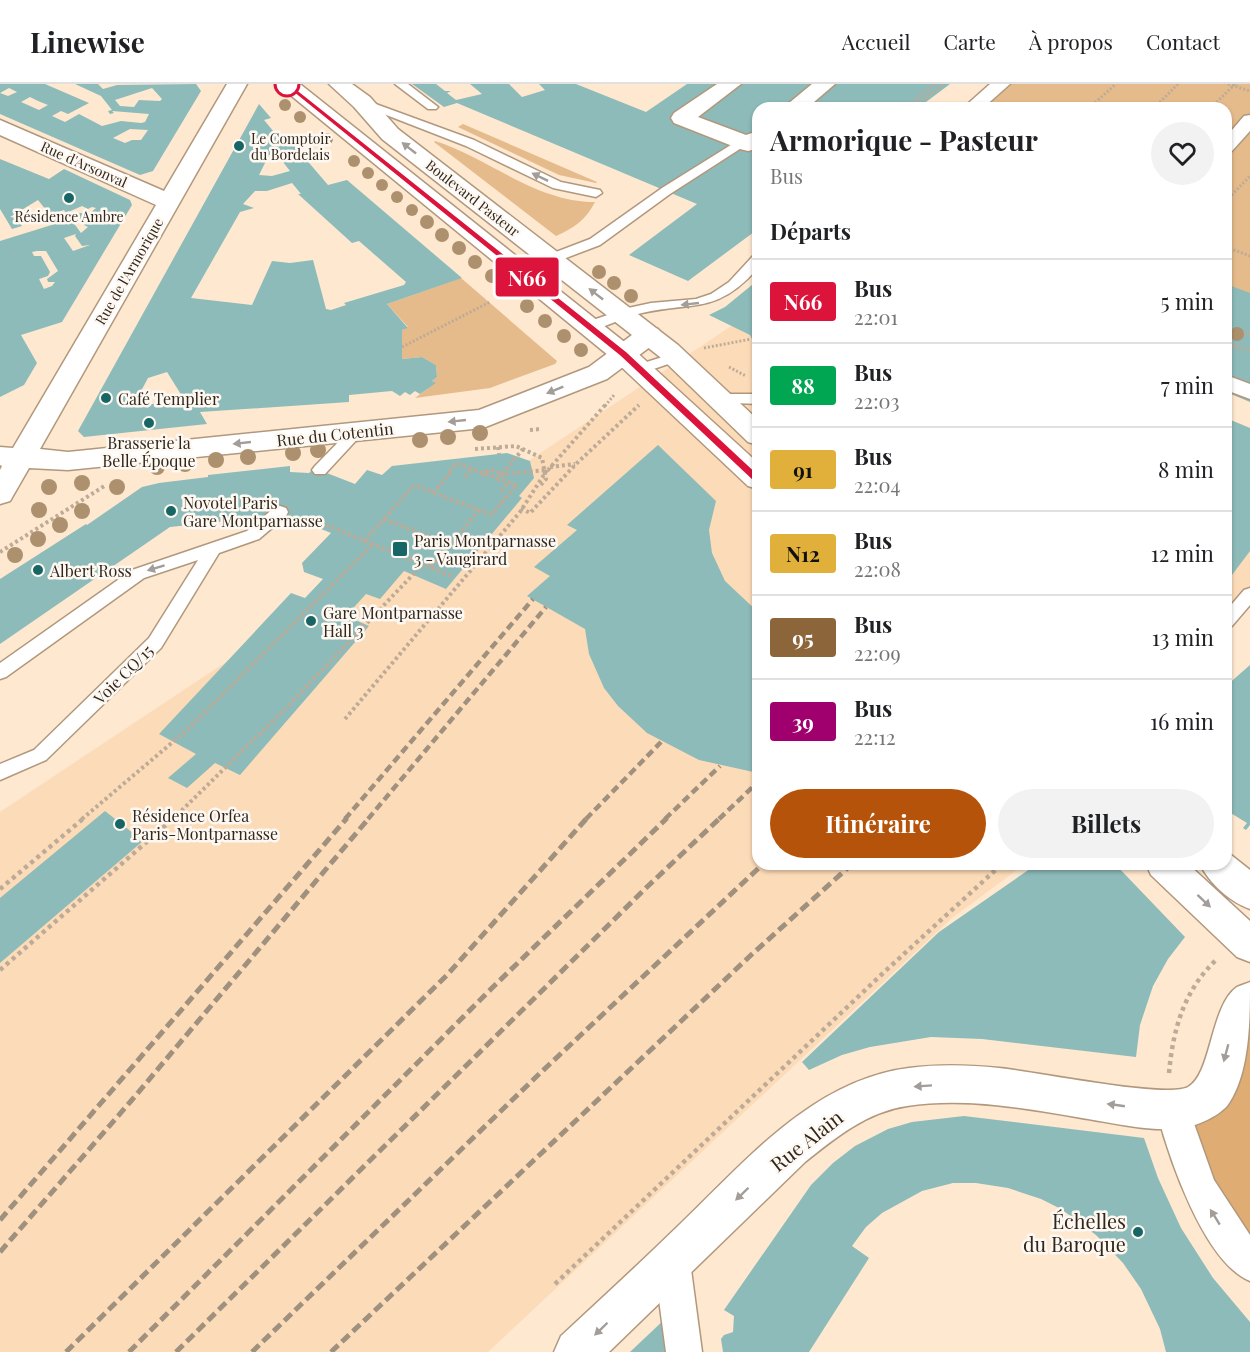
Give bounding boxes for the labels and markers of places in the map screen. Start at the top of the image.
unlabelled marker [274,71,300,97]
place label: Le Comptoir du Bordelais [251,129,331,164]
marker: Le Comptoir du Bordelais [232,139,246,153]
marker: Résidence Ambre [62,191,76,205]
place label: Résidence Ambre [14,207,124,226]
place label: Café Templier [118,388,219,409]
marker: Café Templier [99,391,113,405]
marker: Brasserie la Belle Époque [142,416,156,430]
place label: Brasserie la Belle Époque [102,432,196,471]
place label: Novotel Paris Gare Montparnasse [183,492,323,531]
marker: Novotel Paris Gare Montparnasse [164,504,178,518]
place label: Paris Montparnasse 3 - Vaugirard [414,530,556,569]
marker: Paris Montparnasse 3 - Vaugirard [391,540,409,558]
place label: Albert Ross [49,560,132,581]
marker: Albert Ross [31,563,45,577]
place label: Gare Montparnasse Hall 3 [323,602,463,641]
marker: Gare Montparnasse Hall 3 [304,614,318,628]
place label: Résidence Orfea Paris-Montparnasse [132,805,278,844]
marker: Résidence Orfea Paris-Montparnasse [113,817,127,831]
place label: Échelles du Baroque [1023,1207,1126,1257]
marker: Échelles du Baroque [1131,1225,1145,1239]

